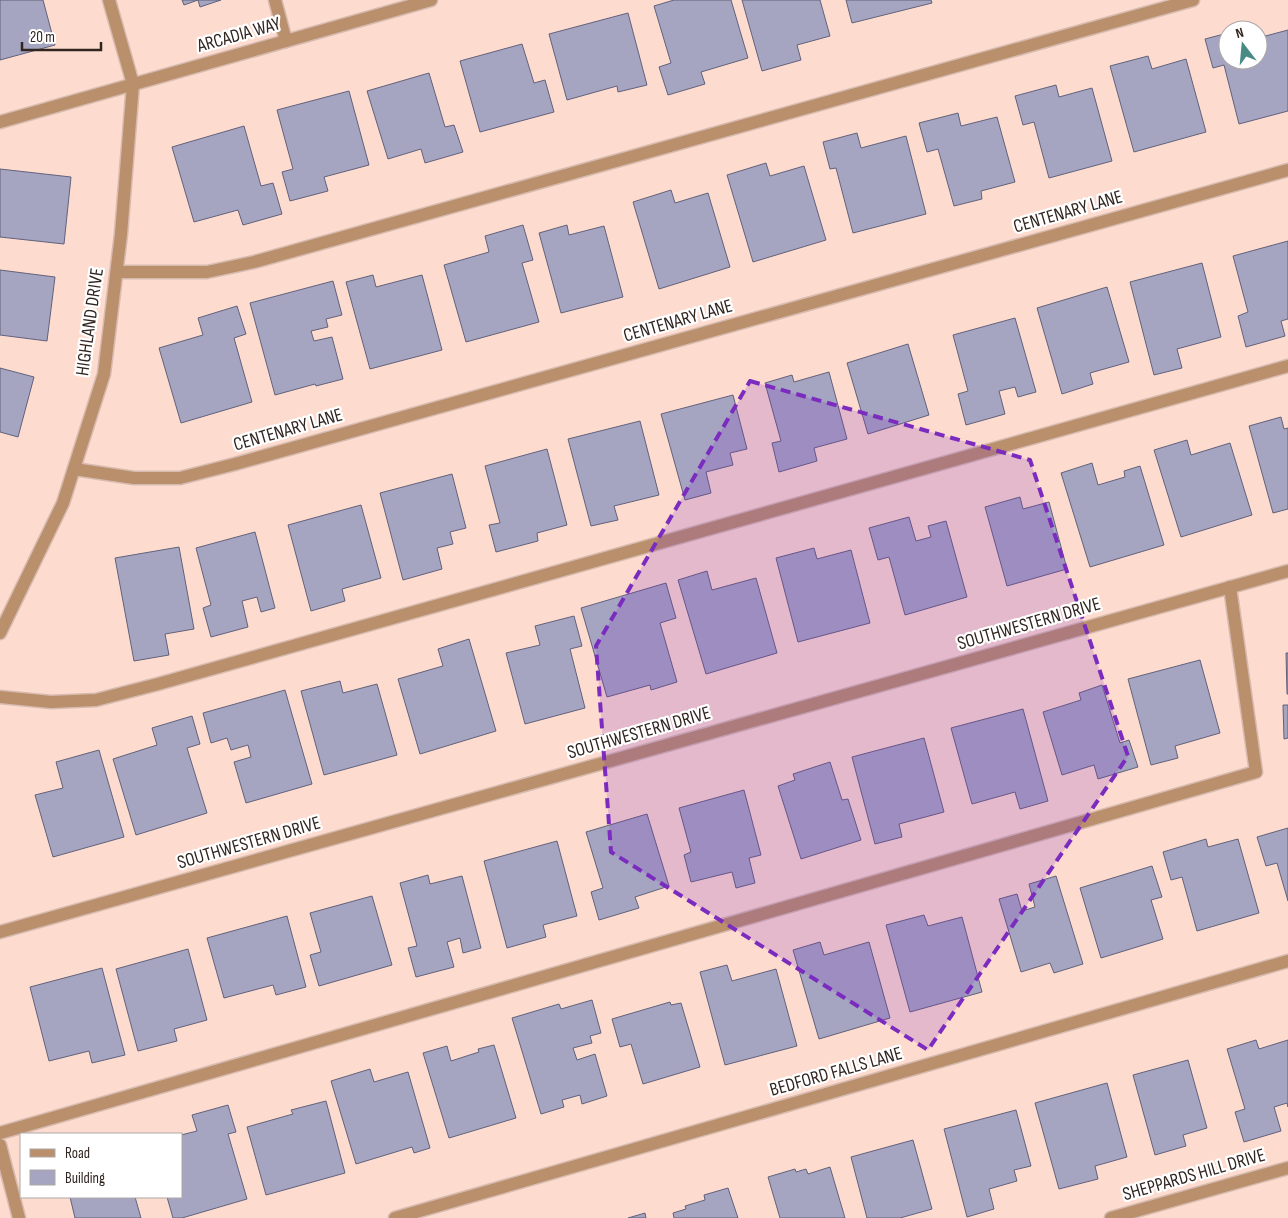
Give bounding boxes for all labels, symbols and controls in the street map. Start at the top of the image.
street label: ARCADIA WAY [194,12,283,58]
scale bar [22,20,101,52]
north arrow [1218,20,1268,70]
text: N [1234,24,1245,42]
text: 20 m [30,28,55,47]
street label: CENTENARY LANE [1011,185,1125,239]
street label: HIGHLAND DRIVE [71,267,109,377]
street label: CENTENARY LANE [621,294,735,348]
street label: CENTENARY LANE [231,403,345,457]
street label: SOUTHWESTERN DRIVE [955,593,1103,655]
street label: SOUTHWESTERN DRIVE [565,702,713,764]
street label: SOUTHWESTERN DRIVE [175,812,323,874]
street label: BEDFORD FALLS LANE [767,1042,905,1102]
legend [20,1133,182,1198]
text: Road [65,1144,90,1163]
street label: SHEPPARDS HILL DRIVE [1120,1144,1268,1206]
text: Building [65,1169,105,1188]

